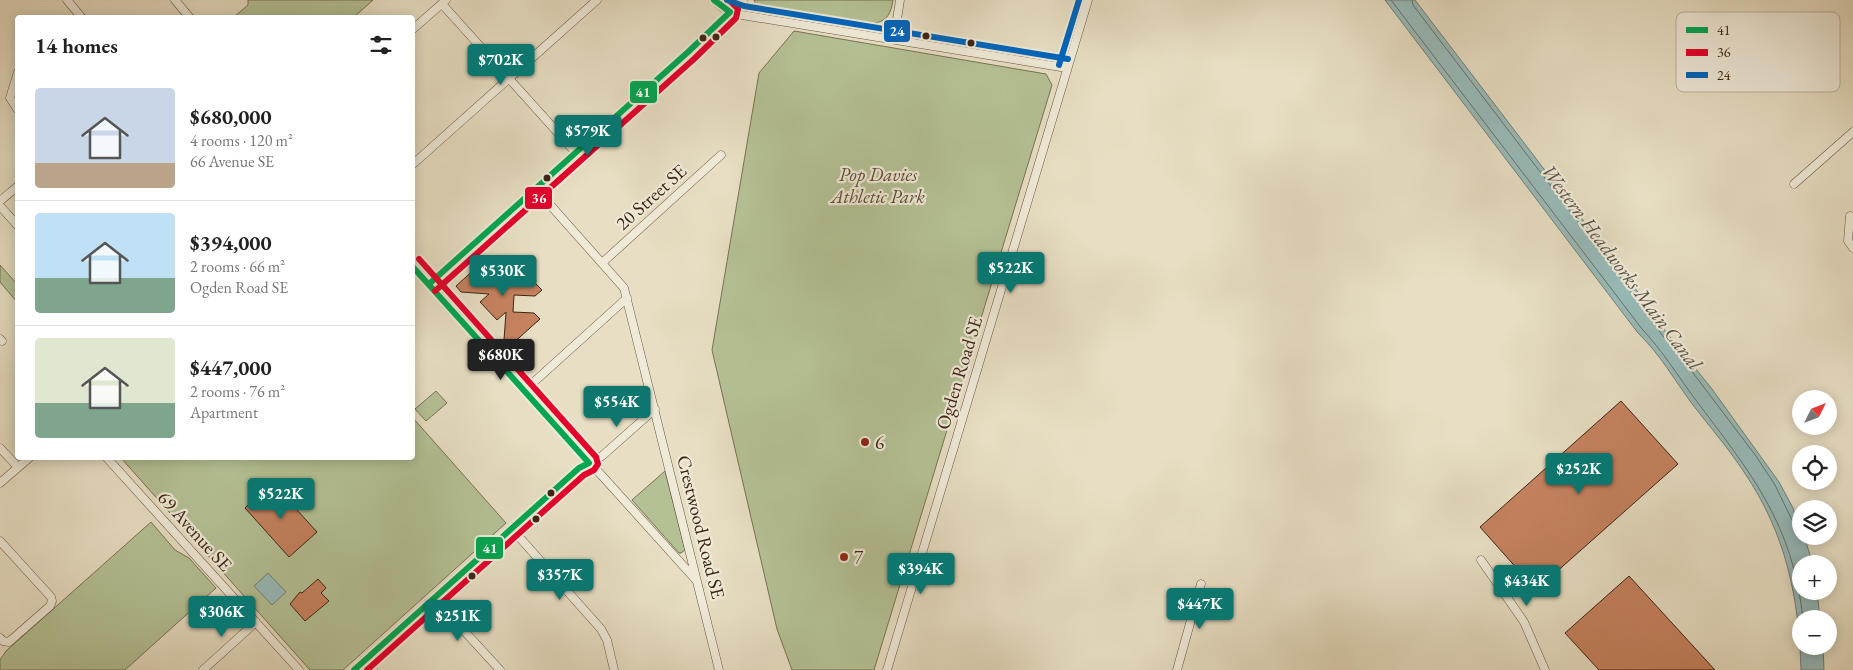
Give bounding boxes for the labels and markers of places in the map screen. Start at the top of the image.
unlabelled marker [921,31,931,41]
unlabelled marker [711,32,721,42]
unlabelled marker [698,33,708,43]
unlabelled marker [966,38,976,48]
pin: $702K [466,44,536,86]
pin: $579K [553,114,623,157]
unlabelled marker [542,173,552,183]
pin: $522K [976,252,1046,294]
pin: $530K [468,254,538,297]
pin: $680K [466,338,536,381]
pin: $554K [582,386,652,428]
place label: 6 [875,430,884,455]
marker: 6 [859,436,871,448]
pin: $252K [1544,452,1614,495]
pin: $522K [246,478,316,520]
unlabelled marker [546,488,556,498]
unlabelled marker [531,514,541,524]
place label: 7 [854,545,864,570]
marker: 7 [838,551,850,563]
pin: $394K [886,552,956,595]
pin: $357K [525,558,595,601]
pin: $434K [1492,564,1562,607]
unlabelled marker [467,571,477,581]
pin: $447K [1165,588,1235,630]
pin: $306K [187,596,257,638]
pin: $251K [423,600,493,642]

